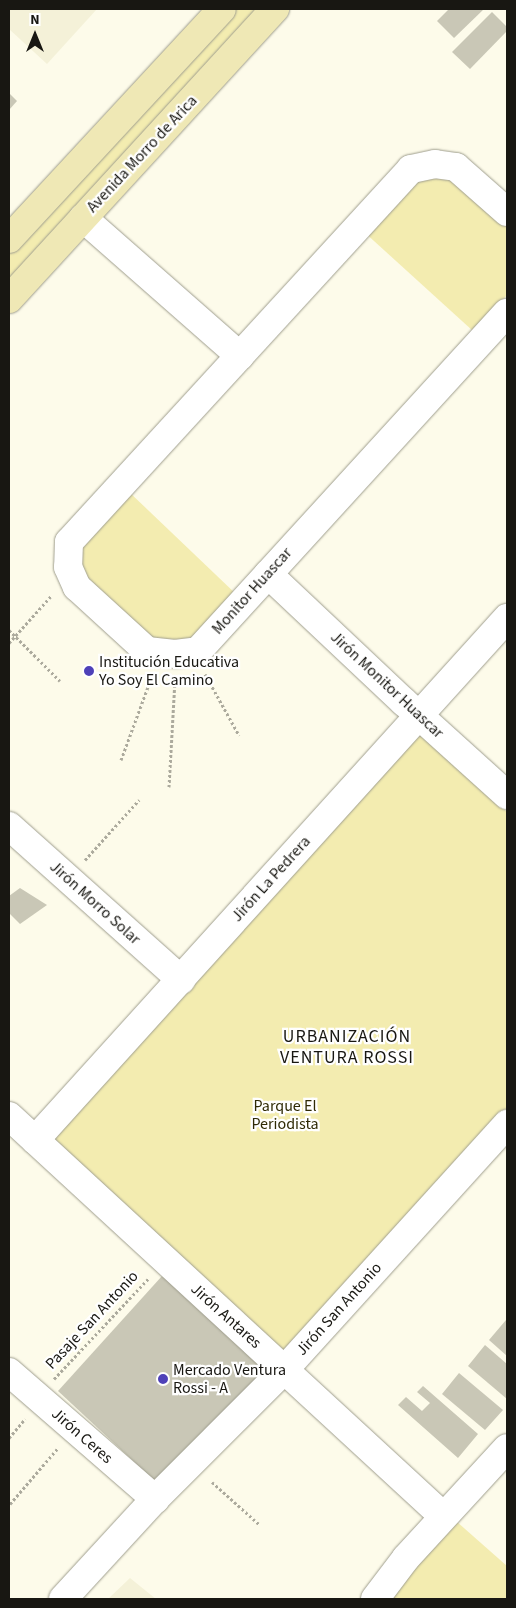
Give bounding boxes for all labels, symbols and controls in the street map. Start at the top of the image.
north arrow [10,10,60,60]
text: N [30,10,40,30]
street label: Avenida Morro de Arica [83,91,201,217]
street label: Monitor Huascar [208,544,296,638]
street label: Jirón Monitor Huascar [326,628,448,742]
place label: Institución Educativa Yo Soy El Camino [99,652,239,690]
marker: Institución Educativa Yo Soy El Camino [83,665,95,677]
street label: Jirón La Pedrera [227,832,315,926]
street label: Jirón Morro Solar [46,857,144,949]
district label: URBANIZACIÓN VENTURA ROSSI [278,1027,416,1070]
park label: Parque El Periodista [251,1096,319,1134]
street label: Jirón San Antonio [292,1258,386,1360]
street label: Pasaje San Antonio [41,1267,143,1373]
street label: Jirón Antares [187,1279,265,1353]
place label: Mercado Ventura Rossi - A [173,1360,286,1398]
marker: Mercado Ventura Rossi - A [157,1373,169,1385]
street label: Jirón Ceres [48,1404,116,1468]

